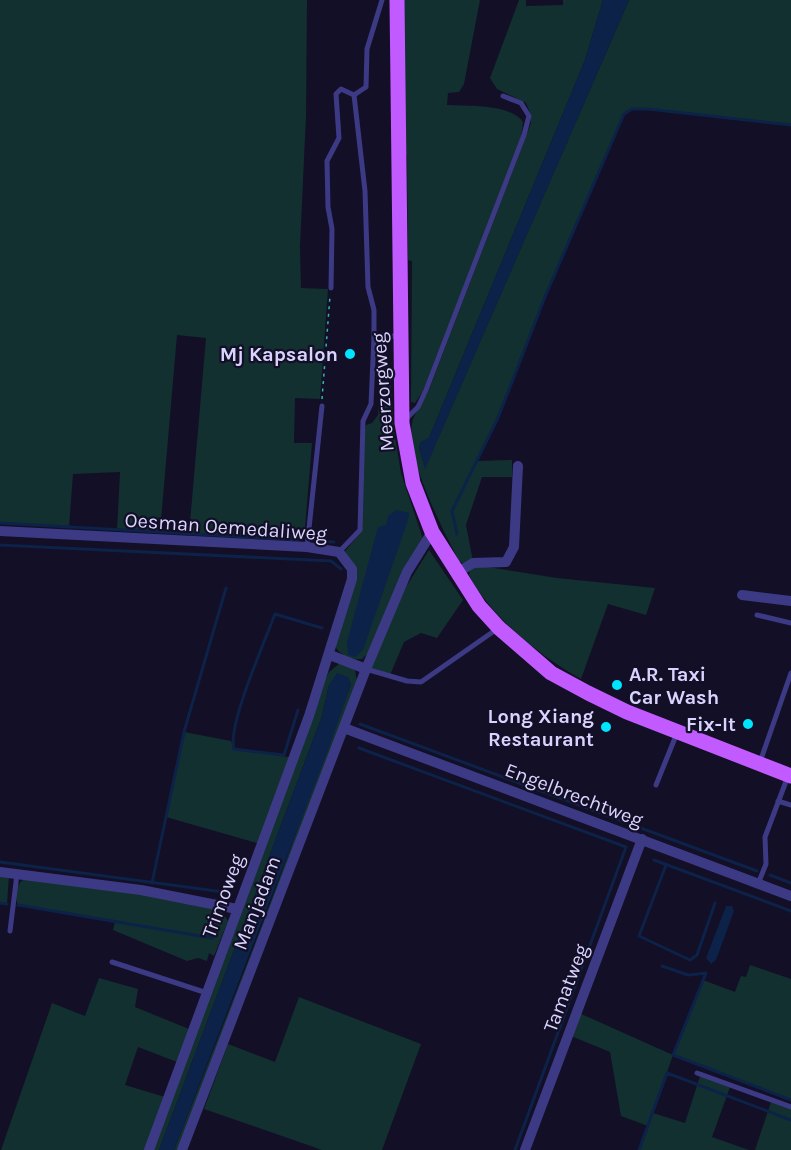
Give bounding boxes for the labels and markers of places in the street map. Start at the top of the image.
place label: Mj Kapsalon [220,343,338,366]
marker: Mj Kapsalon [343,347,357,361]
place label: A.R. Taxi Car Wash [629,663,719,709]
marker: A.R. Taxi Car Wash [610,678,624,692]
place label: Long Xiang Restaurant [488,705,594,751]
place label: Fix-It [686,713,736,736]
marker: Fix-It [741,717,755,731]
marker: Long Xiang Restaurant [599,720,613,734]

